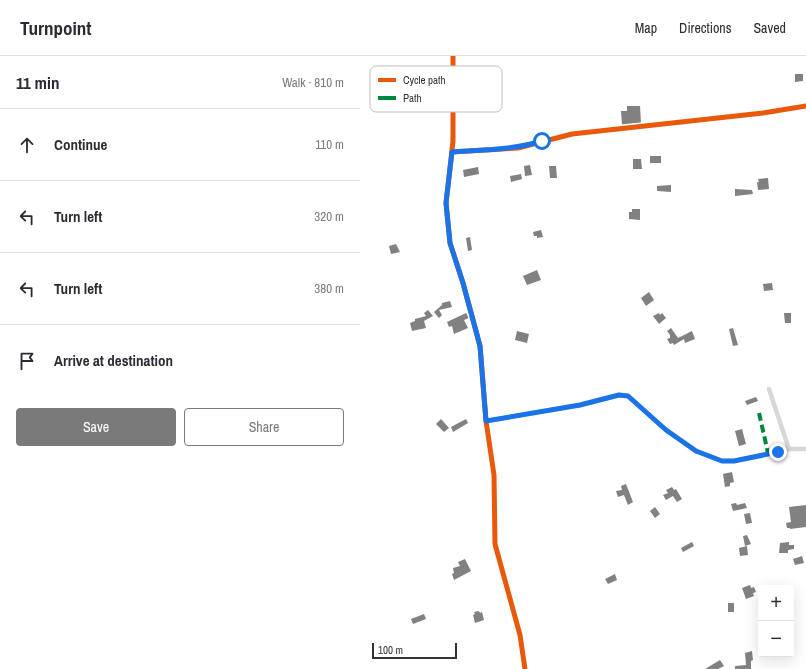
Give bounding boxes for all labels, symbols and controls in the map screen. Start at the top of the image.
text: Turnpoint [20,15,92,41]
text: Map [635,19,657,37]
text: Directions [679,19,731,37]
text: Saved [753,19,786,37]
legend [370,66,502,112]
text: 11 min [16,71,59,94]
text: Cycle path [403,73,446,87]
text: Walk · 810 m [282,74,344,91]
text: Path [403,91,422,105]
route start [533,132,551,150]
icon: ahead [16,134,38,156]
text: Continue [54,134,107,155]
text: 110 m [315,136,344,153]
icon: left [16,206,38,228]
text: Turn left [54,206,102,227]
text: 320 m [314,208,344,225]
icon: left [16,278,38,300]
text: Turn left [54,278,102,299]
text: 380 m [314,280,344,297]
icon: arrive [16,350,38,372]
text: Arrive at destination [54,350,173,371]
button: Save [16,408,176,446]
button: Share [184,408,344,446]
route end [769,443,787,461]
map controls [758,585,794,657]
button: + [758,585,794,621]
button: − [758,621,794,657]
scale bar [372,641,457,660]
text: 100 m [378,643,403,657]

